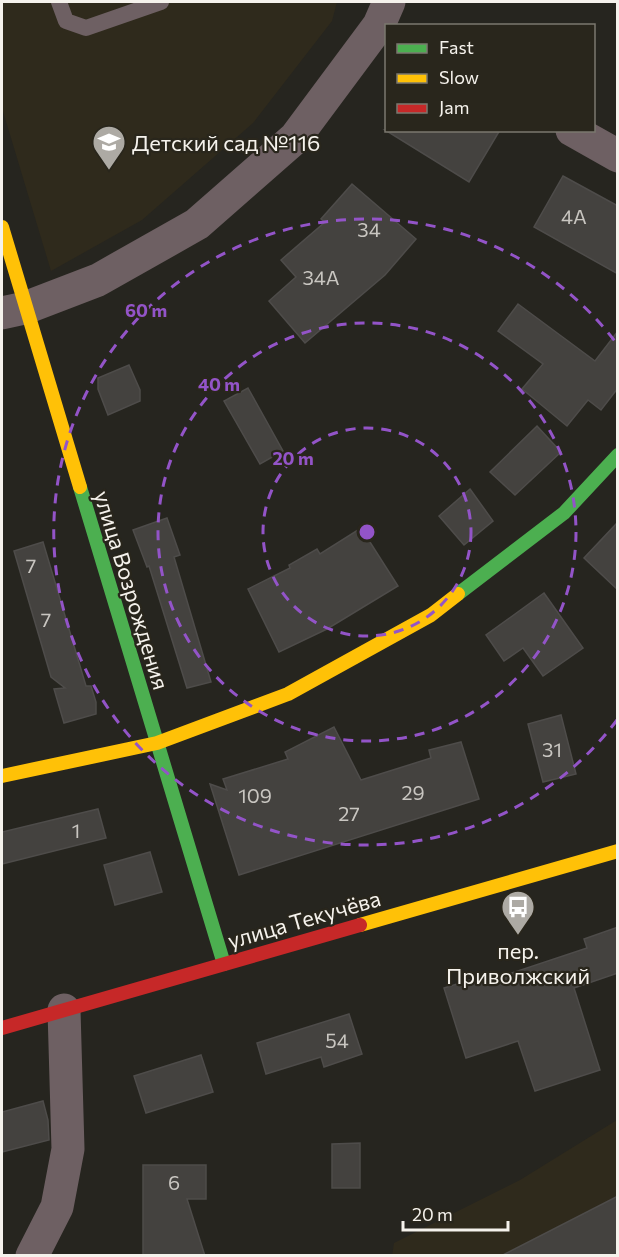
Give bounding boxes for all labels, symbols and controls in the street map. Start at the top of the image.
legend [385,24,595,132]
text: Fast [439,36,474,58]
text: Slow [439,66,479,88]
text: Jam [439,96,469,118]
school or university icon: Детский сад №116 [91,124,127,171]
place label: Детский сад №116 [132,129,320,156]
house number: 4А [561,204,587,228]
house number: 34 [357,217,381,241]
house number: 34А [302,265,340,289]
text: 60 m [125,299,167,321]
text: 40 m [198,373,240,395]
text: 20 m [272,447,314,469]
street label: улица Возрождения [89,487,175,693]
centre of rings [357,522,377,542]
house number: 7 [26,553,36,577]
house number: 7 [41,607,51,631]
house number: 31 [542,737,562,761]
house number: 29 [401,780,425,804]
house number: 109 [238,783,272,807]
house number: 27 [338,801,360,825]
house number: 1 [72,818,80,842]
street label: улица Текучёва [224,884,384,954]
bus stop icon: пер. Приволжский [500,889,536,936]
place label: пер. Приволжский [446,937,590,989]
house number: 54 [325,1028,349,1052]
house number: 6 [168,1170,180,1194]
scale bar [403,1194,508,1232]
text: 20 m [412,1203,453,1225]

